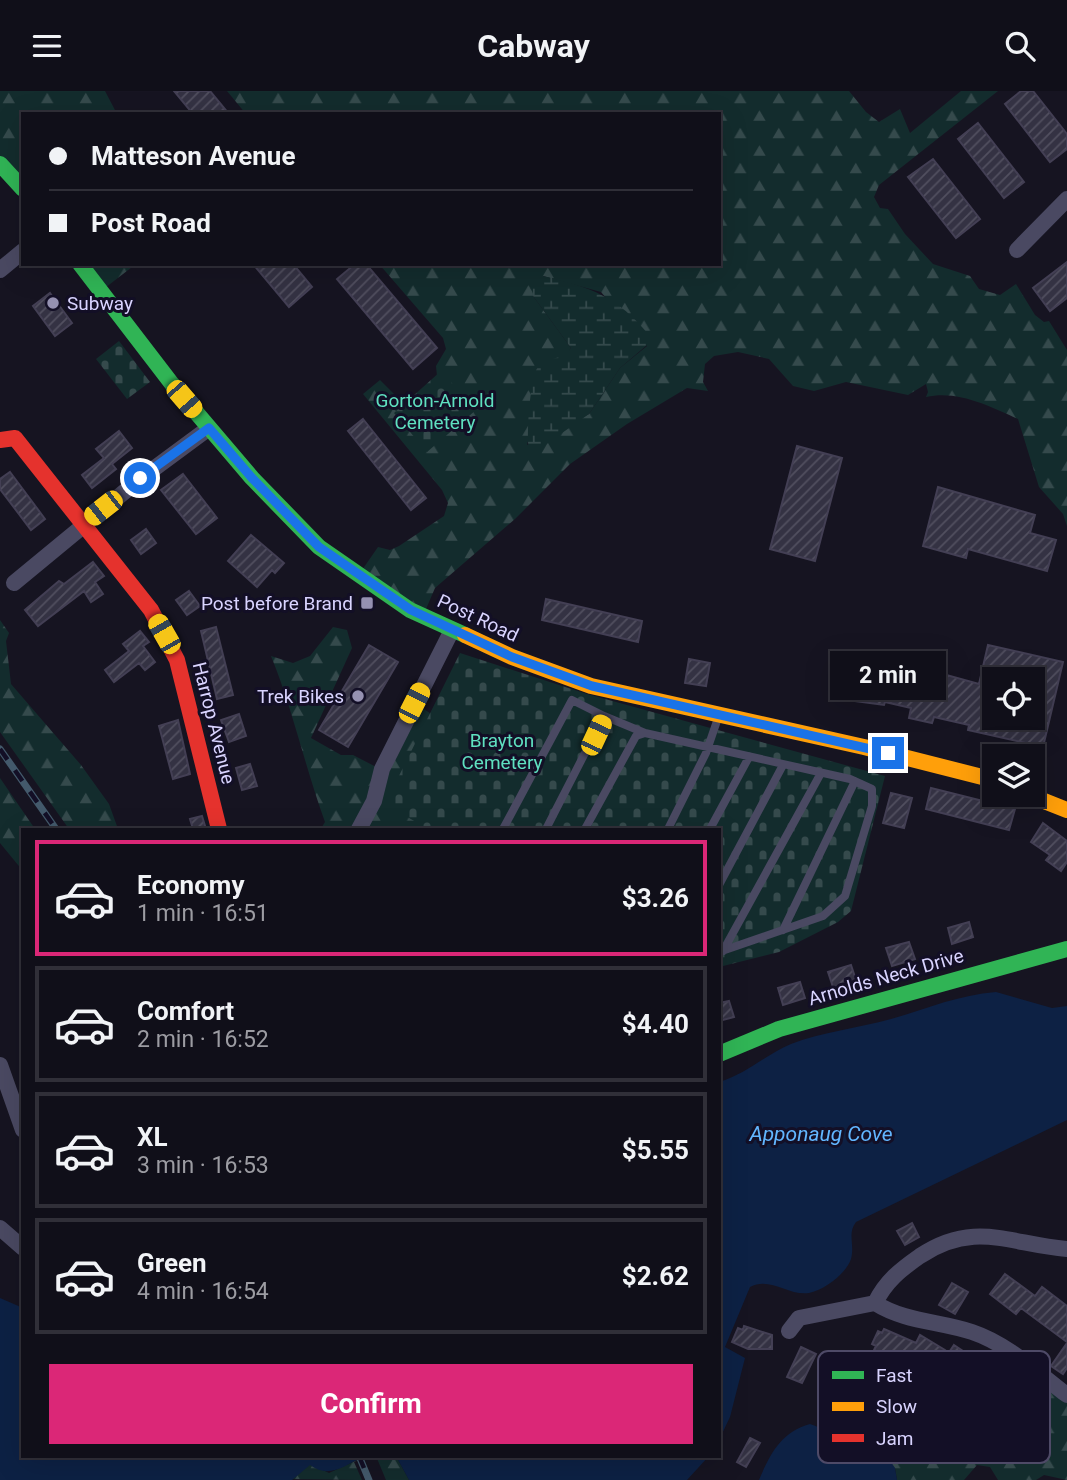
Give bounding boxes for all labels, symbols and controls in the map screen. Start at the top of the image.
icon: menu [28,27,66,65]
text: Cabway [477,27,590,65]
icon: search [1001,27,1039,65]
text: Matteson Avenue [91,141,295,171]
text: Post Road [91,208,211,238]
place label: Subway [67,292,133,315]
marker: Subway [45,295,61,311]
car [163,376,206,422]
park label: Gorton-Arnold Cemetery [376,389,494,434]
route start [124,462,156,494]
car [80,487,127,529]
street label: Post Road [434,589,522,647]
place label: Post before Brand [201,592,353,615]
marker: Post before Brand [359,595,375,611]
car [145,611,184,657]
callout: 2 min [830,651,946,701]
street label: Harrop Avenue [188,660,240,786]
text: 2 min [859,662,917,689]
map controls [982,667,1045,807]
button: locate [982,667,1045,730]
car [396,680,433,726]
place label: Trek Bikes [257,685,344,708]
marker: Trek Bikes [350,688,366,704]
car [578,712,615,758]
park label: Brayton Cemetery [461,729,543,774]
route end [872,737,904,769]
button: layers [982,744,1045,807]
icon: car [53,867,116,930]
text: Economy [137,870,244,900]
text: $3.26 [622,883,689,913]
text: 1 min · 16:51 [137,900,269,927]
street label: Arnolds Neck Drive [806,944,966,1010]
icon: car [53,993,116,1056]
text: Comfort [137,996,234,1026]
text: $4.40 [622,1009,689,1039]
text: 2 min · 16:52 [137,1026,269,1053]
icon: car [53,1119,116,1182]
text: XL [137,1122,168,1152]
water label: Apponaug Cove [748,1122,893,1146]
text: $5.55 [622,1135,689,1165]
text: 3 min · 16:53 [137,1152,269,1179]
icon: car [53,1245,116,1308]
text: Green [137,1248,207,1278]
text: $2.62 [622,1261,689,1291]
text: 4 min · 16:54 [137,1278,269,1305]
legend [818,1351,1050,1463]
button: Confirm [49,1364,693,1444]
text: Fast [876,1364,913,1387]
text: Slow [876,1395,917,1418]
text: Jam [876,1427,913,1450]

